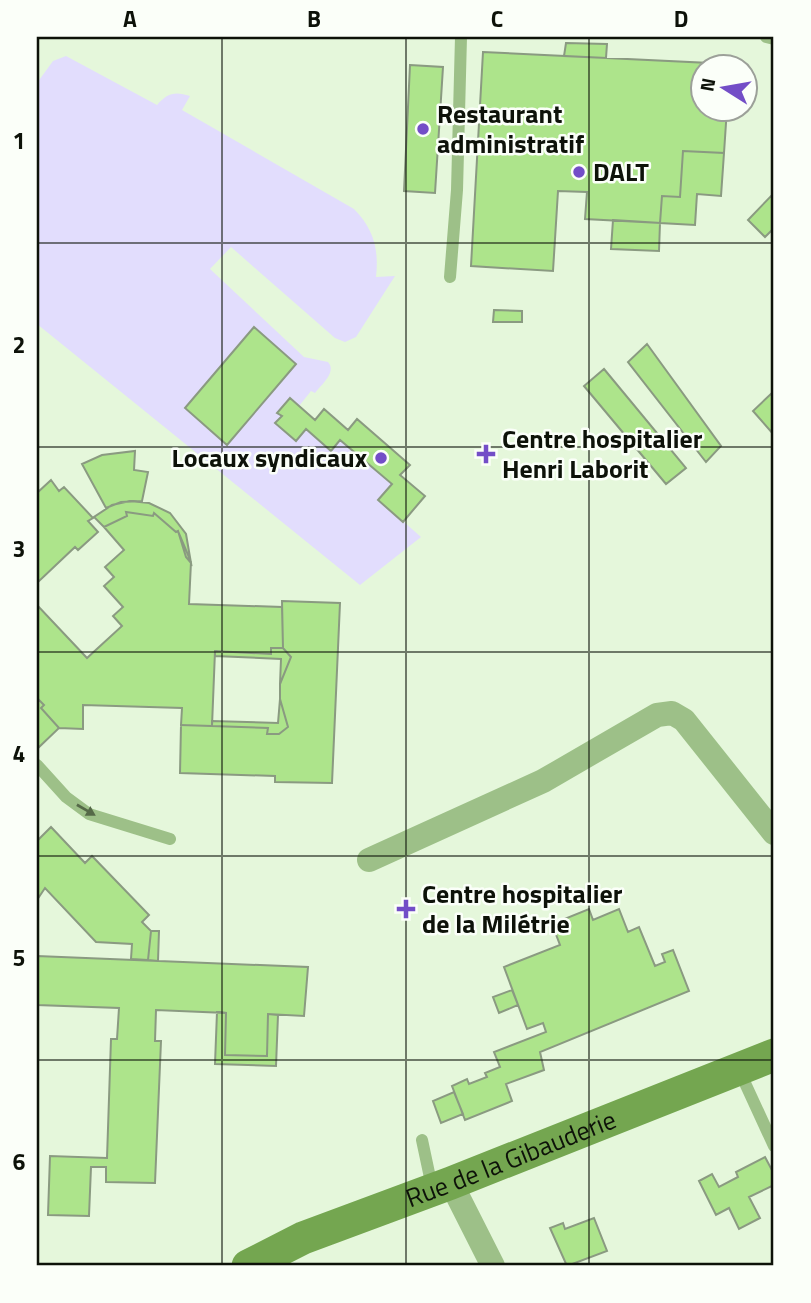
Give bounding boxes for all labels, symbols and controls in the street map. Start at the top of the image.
text: A [123,1,137,36]
text: B [307,1,321,36]
text: C [491,1,503,36]
text: D [674,1,688,36]
north arrow [688,52,758,122]
text: N [691,75,722,94]
place label: Restaurant administratif [437,94,584,163]
marker: Restaurant administratif [415,121,431,137]
text: 1 [13,123,25,158]
place label: DALT [593,152,649,191]
marker: DALT [571,164,587,180]
text: 2 [13,327,25,362]
place label: Centre hospitalier Henri Laborit [502,419,703,488]
place label: Locaux syndicaux [172,438,367,477]
marker: Centre hospitalier Henri Laborit [476,444,496,464]
marker: Locaux syndicaux [373,450,389,466]
text: 3 [13,531,25,566]
text: 4 [13,736,25,771]
one-way arrow [77,804,96,817]
place label: Centre hospitalier de la Milétrie [422,874,623,943]
marker: Centre hospitalier de la Milétrie [396,899,416,919]
text: 5 [13,940,25,975]
street label: Rue de la Gibauderie [400,1100,622,1217]
text: 6 [13,1144,26,1179]

